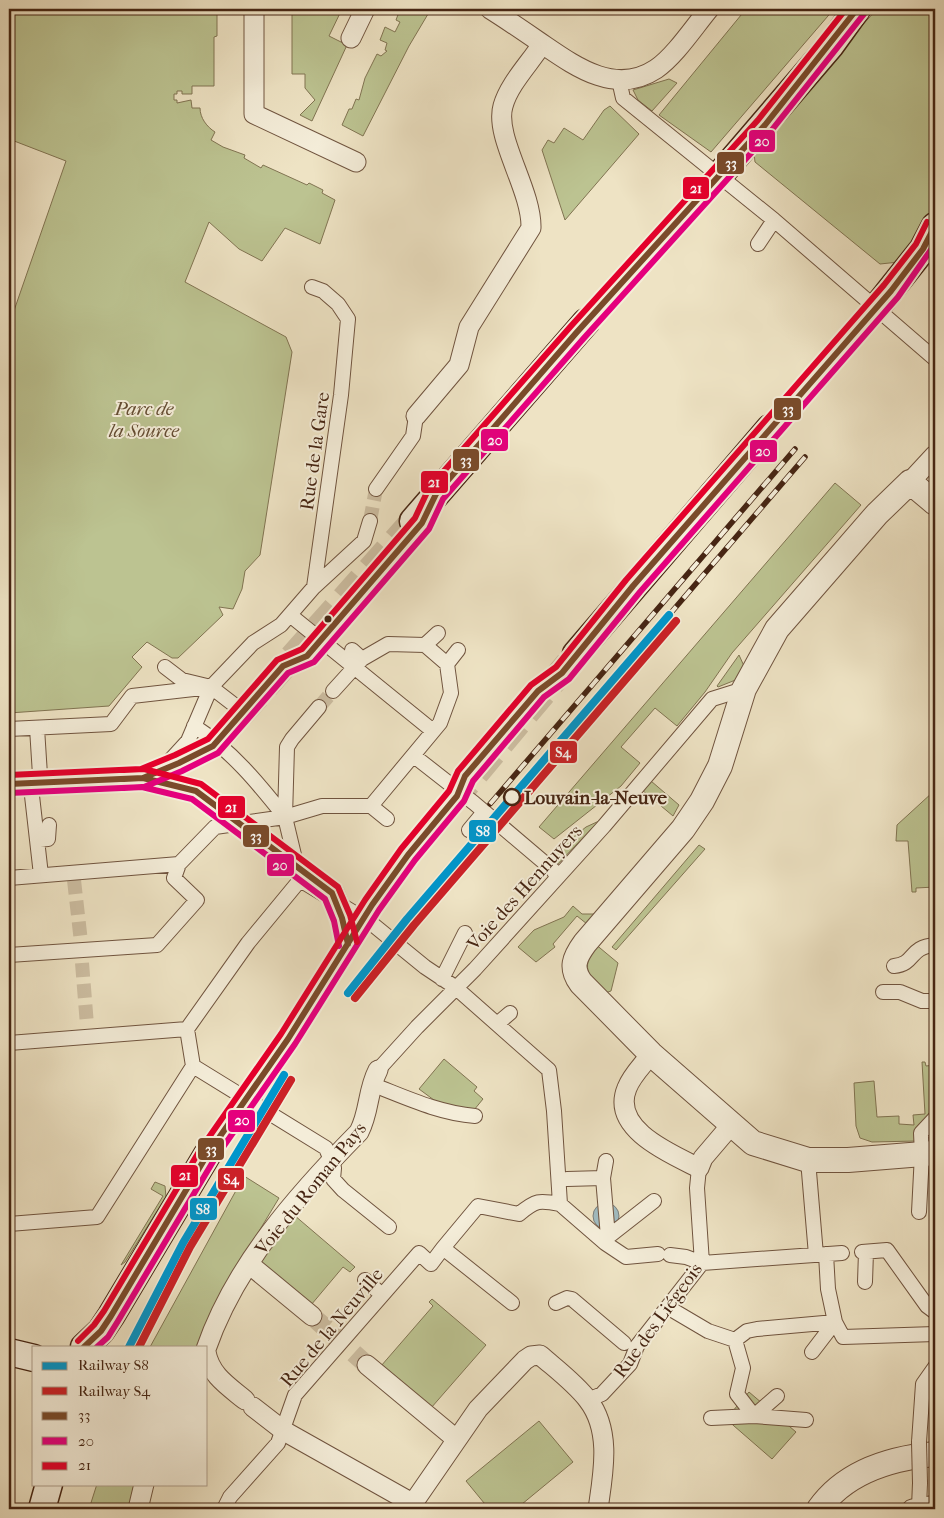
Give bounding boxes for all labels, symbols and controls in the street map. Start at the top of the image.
line badge: 20 [748,129,776,153]
text: 20 [755,133,770,150]
line badge: 33 [716,151,745,175]
text: 33 [725,155,737,172]
line badge: 21 [682,176,710,200]
text: 21 [690,180,702,197]
street label: Rue de la Gare [296,391,334,512]
line badge: 33 [773,397,802,421]
park label: Parc de la Source [108,398,180,442]
text: 33 [782,401,794,418]
line badge: 20 [480,428,509,452]
text: 20 [488,432,503,449]
line badge: 20 [749,439,778,463]
text: 20 [756,443,771,460]
line badge: 33 [452,448,480,472]
text: 33 [460,452,472,469]
line badge: 21 [420,470,449,494]
text: 21 [428,474,440,491]
unlabelled marker [323,614,333,624]
line badge: S4 [549,740,578,764]
text: S4 [555,744,571,761]
place label: Louvain-la-Neuve [524,787,667,809]
marker: Louvain-la-Neuve [503,788,521,806]
line badge: 21 [217,795,246,819]
text: 21 [225,799,237,816]
line badge: S8 [468,819,497,843]
street label: Voie des Hennuyers [462,820,587,956]
text: S8 [476,823,490,840]
line badge: 33 [242,824,270,848]
text: 33 [250,828,262,845]
line badge: 20 [266,853,295,877]
text: 20 [273,857,288,874]
line badge: 20 [227,1109,256,1133]
text: 20 [235,1112,250,1129]
street label: Voie du Roman Pays [250,1118,371,1260]
line badge: 33 [197,1137,225,1161]
text: 33 [205,1141,217,1158]
line badge: 21 [170,1164,199,1188]
text: 21 [179,1167,191,1184]
line badge: S4 [217,1167,245,1191]
text: S4 [223,1171,239,1188]
line badge: S8 [189,1197,218,1221]
text: S8 [196,1201,210,1218]
street label: Rue des Liégeois [609,1259,707,1382]
street label: Rue de la Neuville [276,1264,388,1392]
legend [32,1346,208,1486]
text: Railway S8 [78,1356,149,1374]
text: Railway S4 [78,1382,151,1400]
text: 33 [78,1406,90,1424]
text: 20 [78,1432,94,1450]
text: 21 [78,1456,91,1474]

